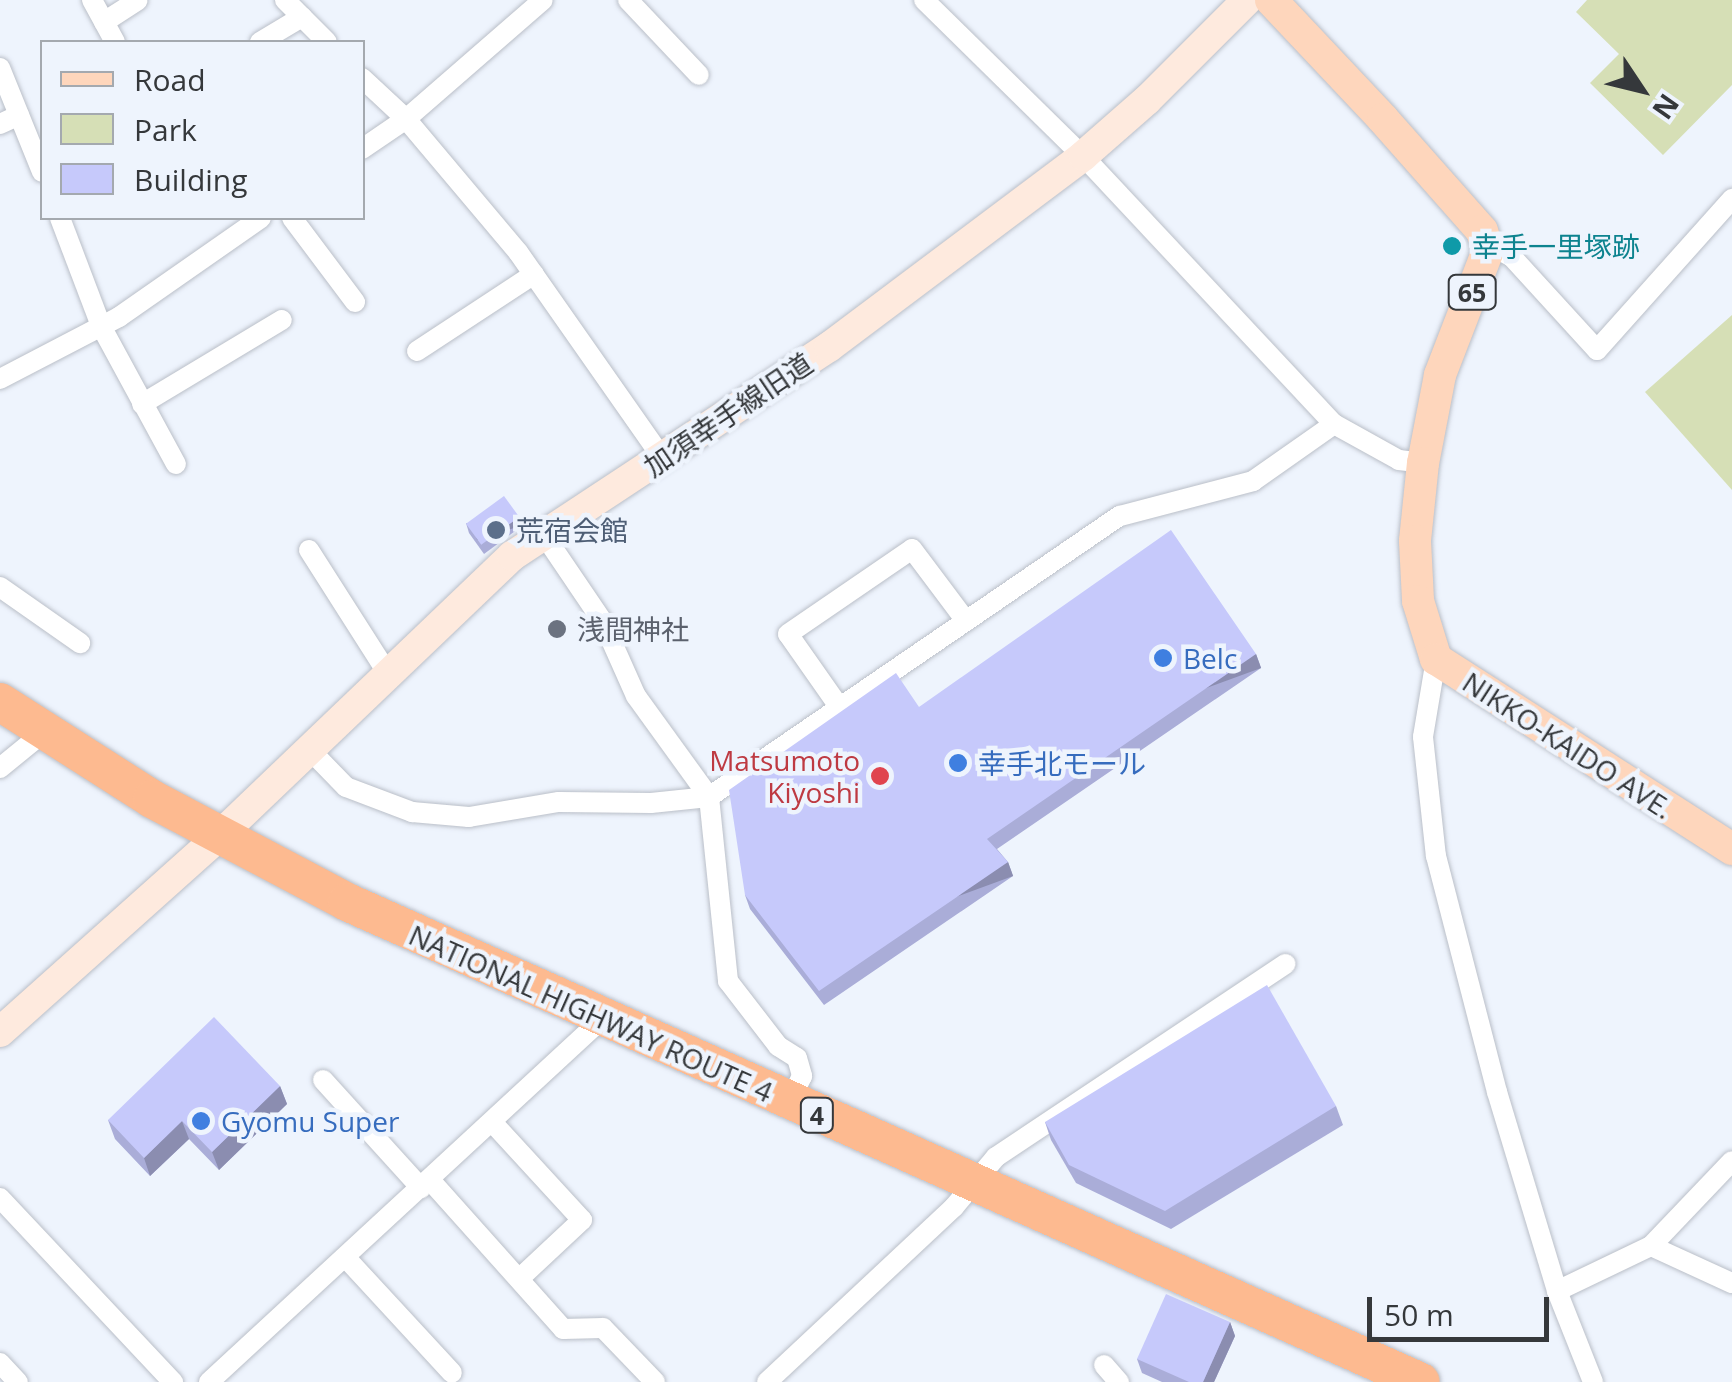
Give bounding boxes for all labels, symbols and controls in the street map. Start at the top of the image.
legend [40,40,365,220]
north arrow [1592,40,1692,140]
text: Road [134,59,206,100]
text: N [1644,87,1689,127]
text: Park [134,109,197,150]
text: Building [134,159,248,200]
place label: 幸手一里塚跡 [1472,229,1640,263]
marker: 幸手一里塚跡 [1441,235,1463,257]
road number: 65 [1447,272,1497,312]
street label: 加須幸手線旧道 [637,345,819,483]
place label: 荒宿会館 [516,513,628,547]
marker: 荒宿会館 [485,519,507,541]
place label: 浅間神社 [577,612,689,646]
marker: 浅間神社 [546,618,568,640]
place label: Belc [1183,641,1237,675]
marker: Belc [1152,647,1174,669]
street label: NIKKO-KAIDO AVE. [1457,665,1679,825]
place label: Matsumoto Kiyoshi [709,743,860,809]
place label: 幸手北モール [978,746,1146,780]
marker: 幸手北モール [947,752,969,774]
marker: Matsumoto Kiyoshi [869,765,891,787]
street label: NATIONAL HIGHWAY ROUTE 4 [404,917,778,1109]
road number: 4 [800,1095,834,1135]
place label: Gyomu Super [221,1104,399,1138]
marker: Gyomu Super [190,1110,212,1132]
scale bar [1372,1277,1554,1339]
text: 50 m [1384,1294,1454,1335]

